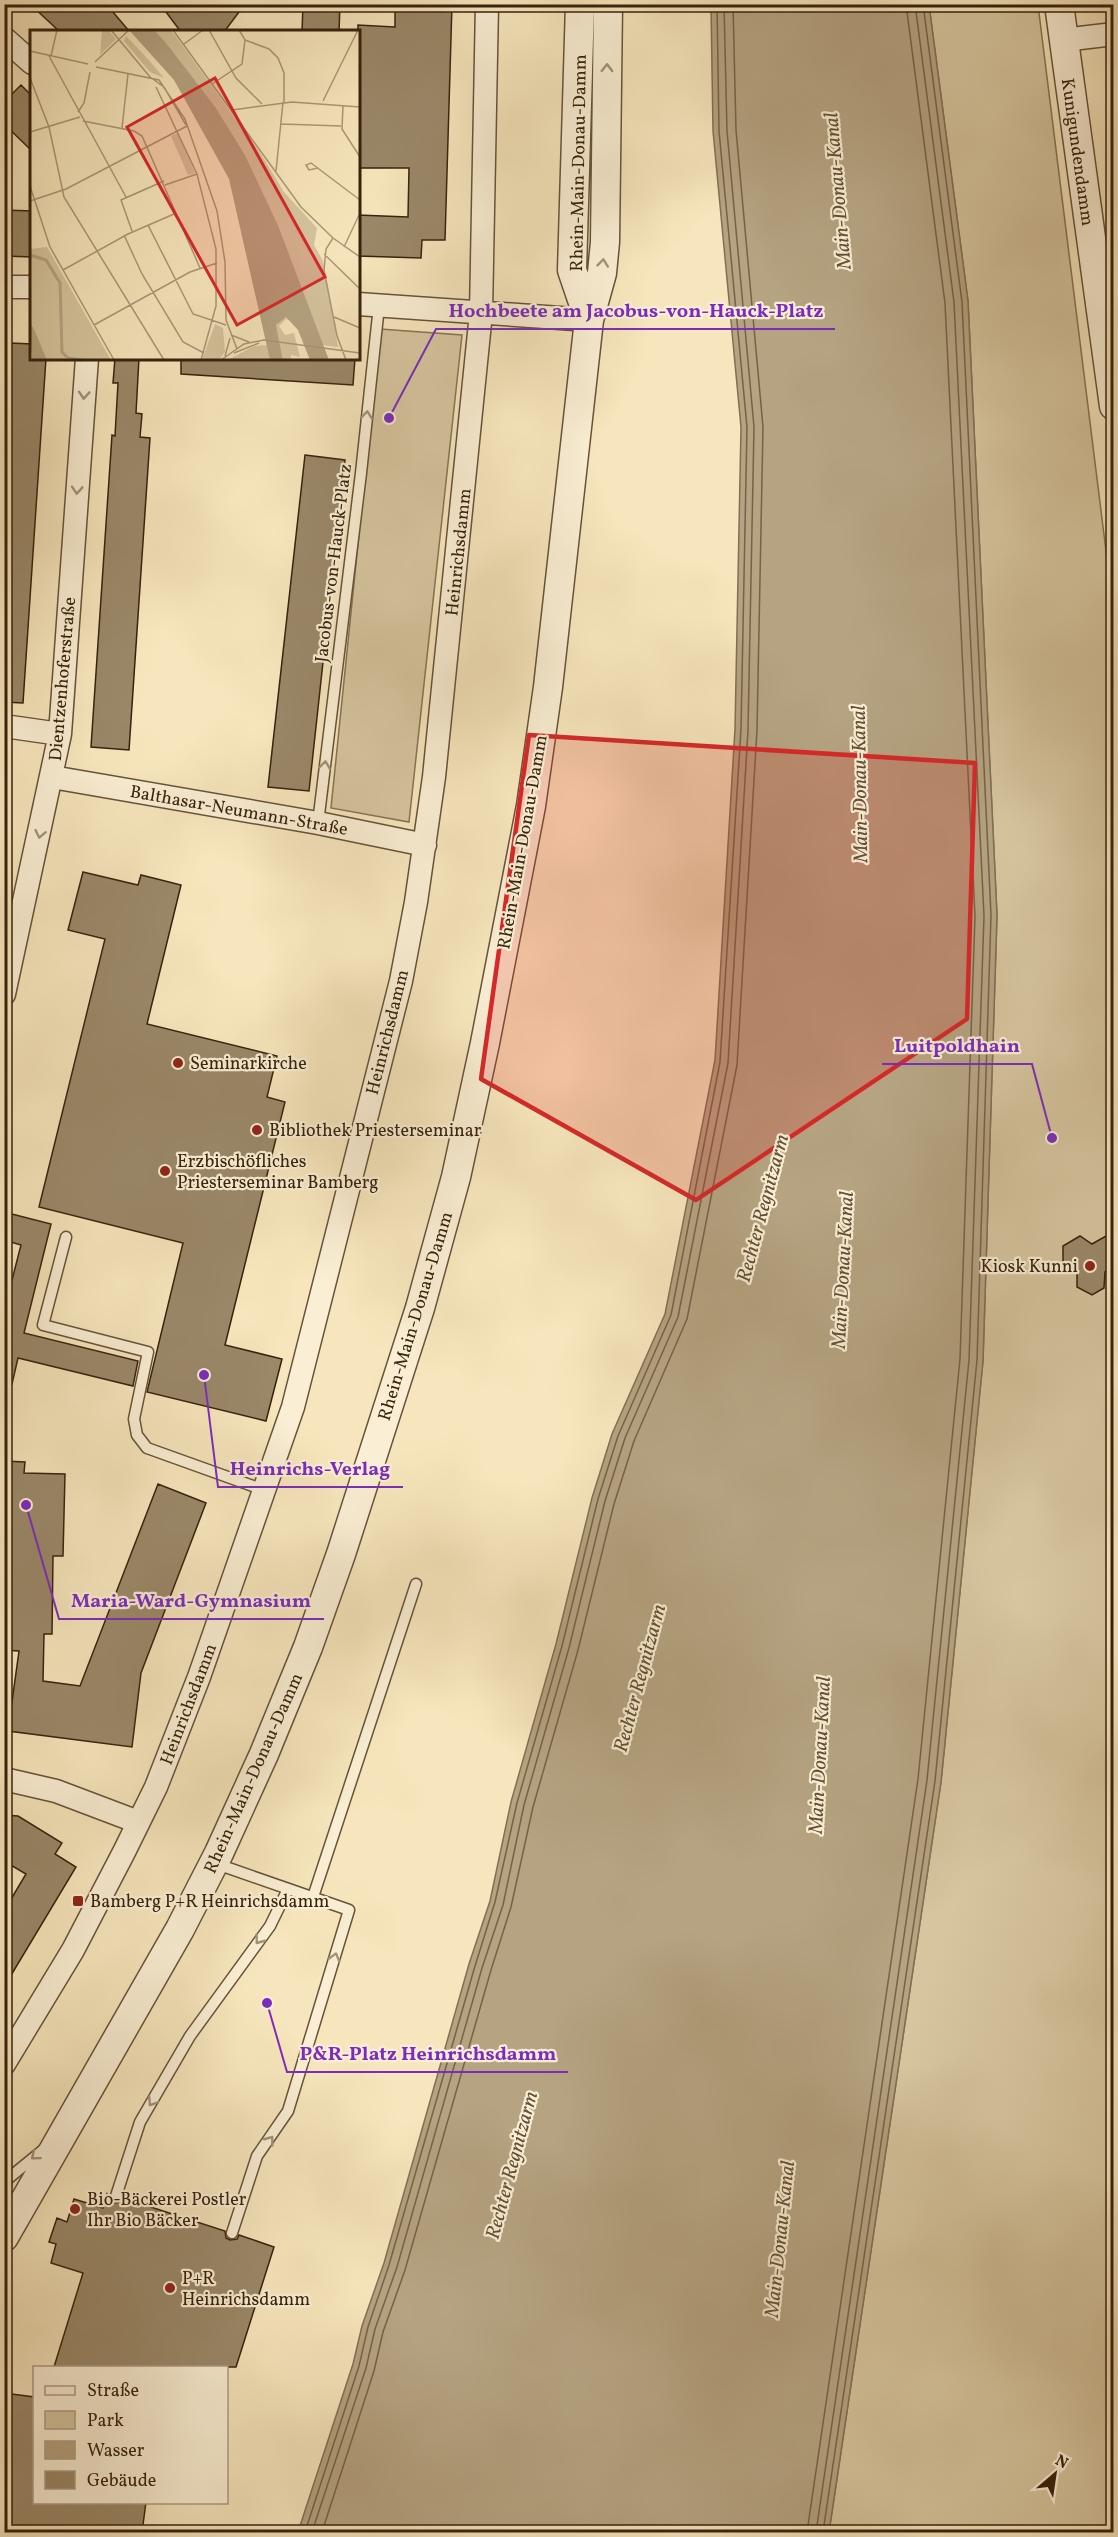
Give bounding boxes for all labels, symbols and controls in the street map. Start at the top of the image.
inset map [30,30,360,360]
street label: Rhein-Main-Donau-Damm [565,54,594,272]
one-way arrow [601,63,614,72]
street label: Kunigundendamm [1054,77,1099,228]
water label: Main-Donau-Kanal [818,111,860,271]
one-way arrow [596,258,609,267]
callout: Hochbeete am Jacobus-von-Hauck-Platz [436,291,835,329]
text: Hochbeete am Jacobus-von-Hauck-Platz [449,298,824,326]
one-way arrow [78,391,91,400]
one-way arrow [360,410,373,419]
street label: Jacobus-von-Hauck-Platz [310,462,359,664]
one-way arrow [71,485,84,495]
street label: Heinrichsdamm [440,487,479,617]
street label: Dientzenhoferstraße [44,596,83,762]
water label: Main-Donau-Kanal [846,705,876,864]
street label: Rhein-Main-Donau-Damm [492,733,555,951]
one-way arrow [318,761,331,770]
street label: Balthasar-Neumann-Straße [128,780,350,843]
one-way arrow [34,829,47,839]
street label: Heinrichsdamm [361,967,416,1098]
callout: Luitpoldhain [882,1026,1032,1064]
text: Luitpoldhain [894,1033,1020,1061]
place label: Seminarkirche [190,1052,307,1077]
marker: Seminarkirche [171,1056,185,1070]
place label: Bibliothek Priesterseminar [269,1119,482,1144]
marker: Bibliothek Priesterseminar [250,1123,264,1137]
water label: Rechter Regnitzarm [731,1131,797,1286]
place label: Erzbischöfliches Priesterseminar Bamberg [177,1150,379,1196]
marker: Erzbischöfliches Priesterseminar Bamberg [158,1164,172,1178]
water label: Main-Donau-Kanal [826,1191,862,1350]
street label: Rhein-Main-Donau-Damm [373,1209,460,1424]
place label: Kiosk Kunni [980,1255,1078,1280]
marker: Kiosk Kunni [1083,1259,1097,1273]
callout: Heinrichs-Verlag [218,1449,403,1487]
text: Heinrichs-Verlag [230,1456,390,1484]
callout: Maria-Ward-Gymnasium [59,1581,324,1619]
text: Maria-Ward-Gymnasium [71,1588,311,1616]
water label: Rechter Regnitzarm [608,1601,674,1756]
street label: Heinrichsdamm [155,1640,224,1769]
street label: Rhein-Main-Donau-Damm [199,1669,310,1878]
water label: Main-Donau-Kanal [803,1676,839,1835]
place label: Bamberg P+R Heinrichsdamm [90,1890,329,1915]
marker: Bamberg P+R Heinrichsdamm [71,1894,85,1908]
one-way arrow [256,1933,267,1944]
one-way arrow [328,1952,340,1963]
callout: P&R-Platz Heinrichsdamm [287,2034,568,2072]
text: P&R-Platz Heinrichsdamm [300,2041,556,2069]
water label: Rechter Regnitzarm [480,2088,546,2243]
one-way arrow [149,2096,160,2107]
one-way arrow [263,2135,274,2146]
one-way arrow [31,2149,42,2160]
water label: Main-Donau-Kanal [759,2159,803,2320]
place label: Bio-Bäckerei Postler Ihr Bio Bäcker [87,2188,247,2234]
marker: Bio-Bäckerei Postler Ihr Bio Bäcker [68,2202,82,2216]
place label: P+R Heinrichsdamm [182,2267,310,2313]
marker: P+R Heinrichsdamm [163,2281,177,2295]
legend [33,2366,228,2504]
text: Straße [87,2379,139,2404]
text: Park [87,2409,124,2434]
text: Wasser [87,2439,145,2464]
north arrow [1025,2444,1085,2504]
text: N [1051,2450,1072,2475]
text: Gebäude [87,2469,156,2494]

